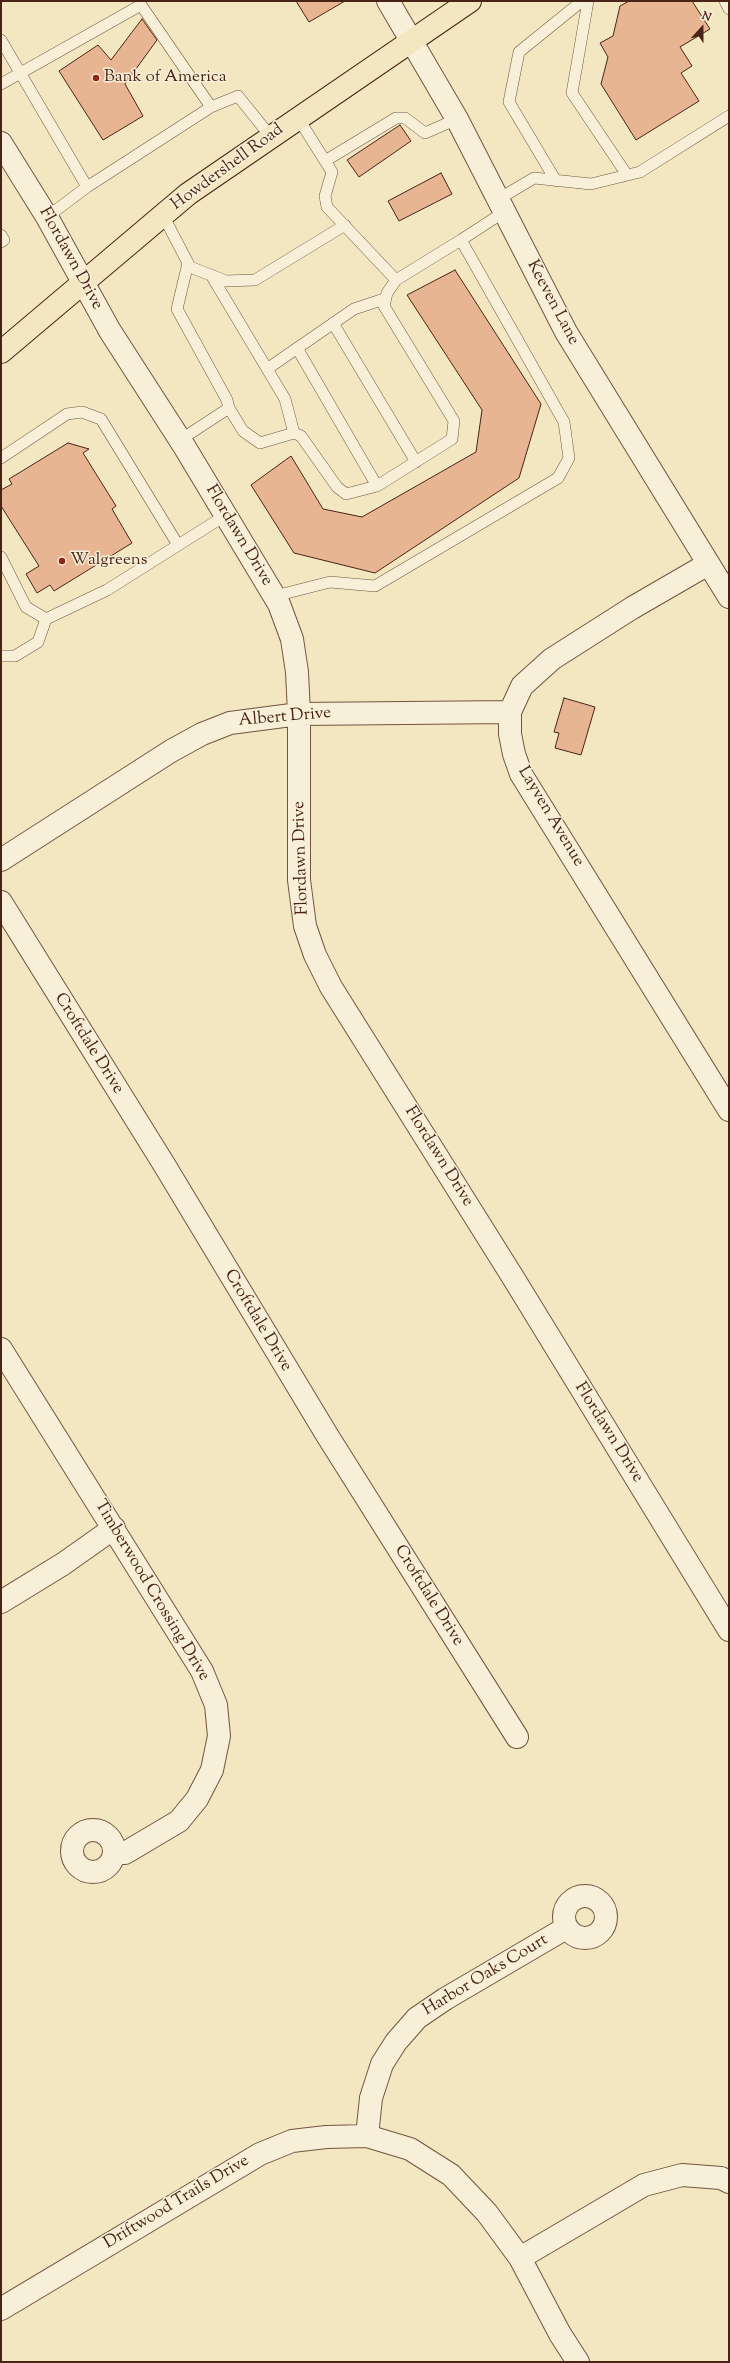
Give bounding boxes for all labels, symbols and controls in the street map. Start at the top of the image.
north arrow [682,8,722,48]
text: N [699,8,713,26]
place label: Bank of America [104,68,227,88]
marker: Bank of America [91,73,101,83]
street label: Howdershell Road [168,120,288,216]
street label: Flordawn Drive [33,204,107,314]
street label: Keeven Lane [521,257,583,349]
street label: Flordawn Drive [200,482,276,590]
place label: Walgreens [70,551,148,571]
marker: Walgreens [57,556,67,566]
street label: Albert Drive [238,704,332,732]
street label: Layven Avenue [512,763,588,871]
street label: Flordawn Drive [290,801,314,915]
street label: Croftdale Drive [49,990,127,1098]
street label: Flordawn Drive [399,1103,477,1211]
street label: Croftdale Drive [219,1266,295,1376]
street label: Flordawn Drive [569,1379,647,1487]
street label: Timberwood Crossing Drive [89,1497,213,1685]
street label: Croftdale Drive [389,1542,467,1650]
street label: Harbor Oaks Court [420,1931,552,2021]
street label: Driftwood Trails Drive [101,2152,253,2254]

